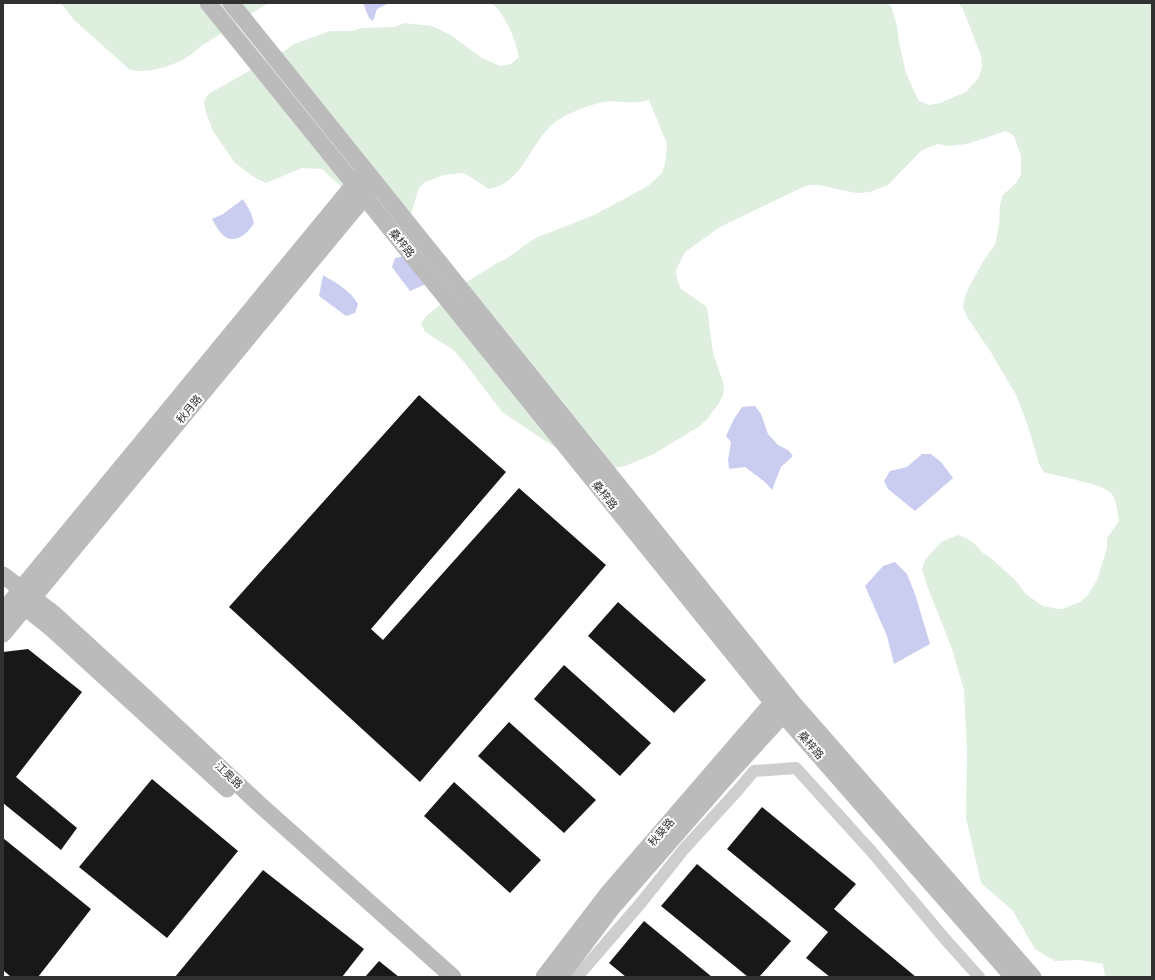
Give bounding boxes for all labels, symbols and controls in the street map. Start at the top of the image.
street label: 桑梓路 [386,226,417,260]
street label: 秋月路 [174,393,205,426]
street label: 桑梓路 [589,478,620,512]
street label: 桑梓路 [795,729,826,762]
street label: 江奥路 [212,759,245,791]
street label: 秋葵路 [646,816,677,849]

